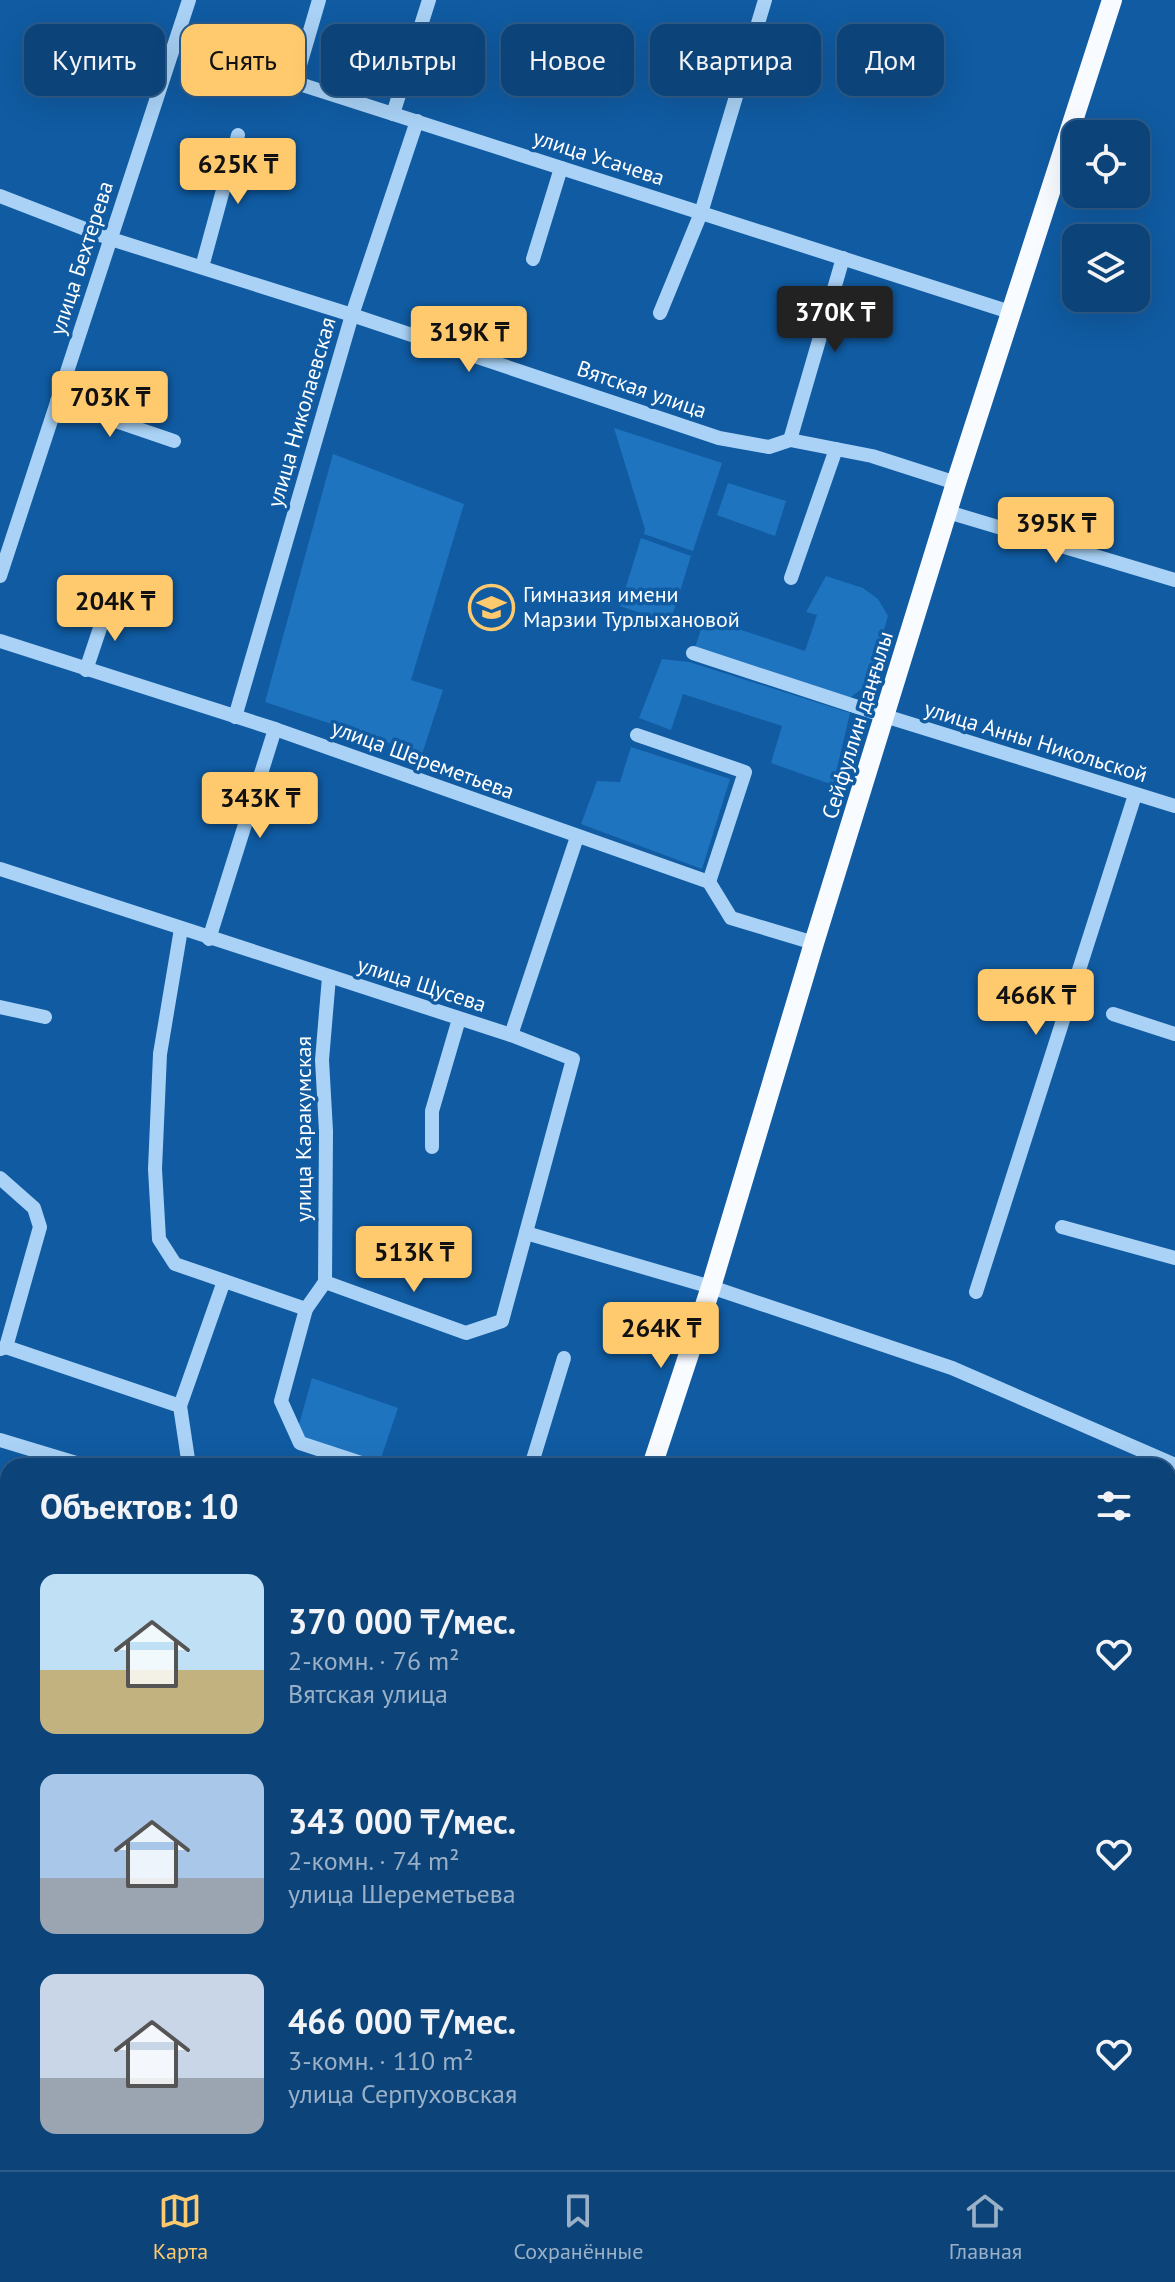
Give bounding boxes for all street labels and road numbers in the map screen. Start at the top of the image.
street label: улица Усачева [530,123,668,191]
street label: улица Бехтерева [43,177,119,339]
street label: улица Николаевская [260,314,342,510]
street label: Вятская улица [573,354,711,424]
street label: Сейфуллин даңғылы [815,628,899,822]
street label: улица Анны Никольской [921,694,1151,788]
street label: улица Шереметьева [328,713,518,805]
street label: улица Щусева [354,950,490,1018]
street label: улица Каракумская [289,1036,317,1222]

